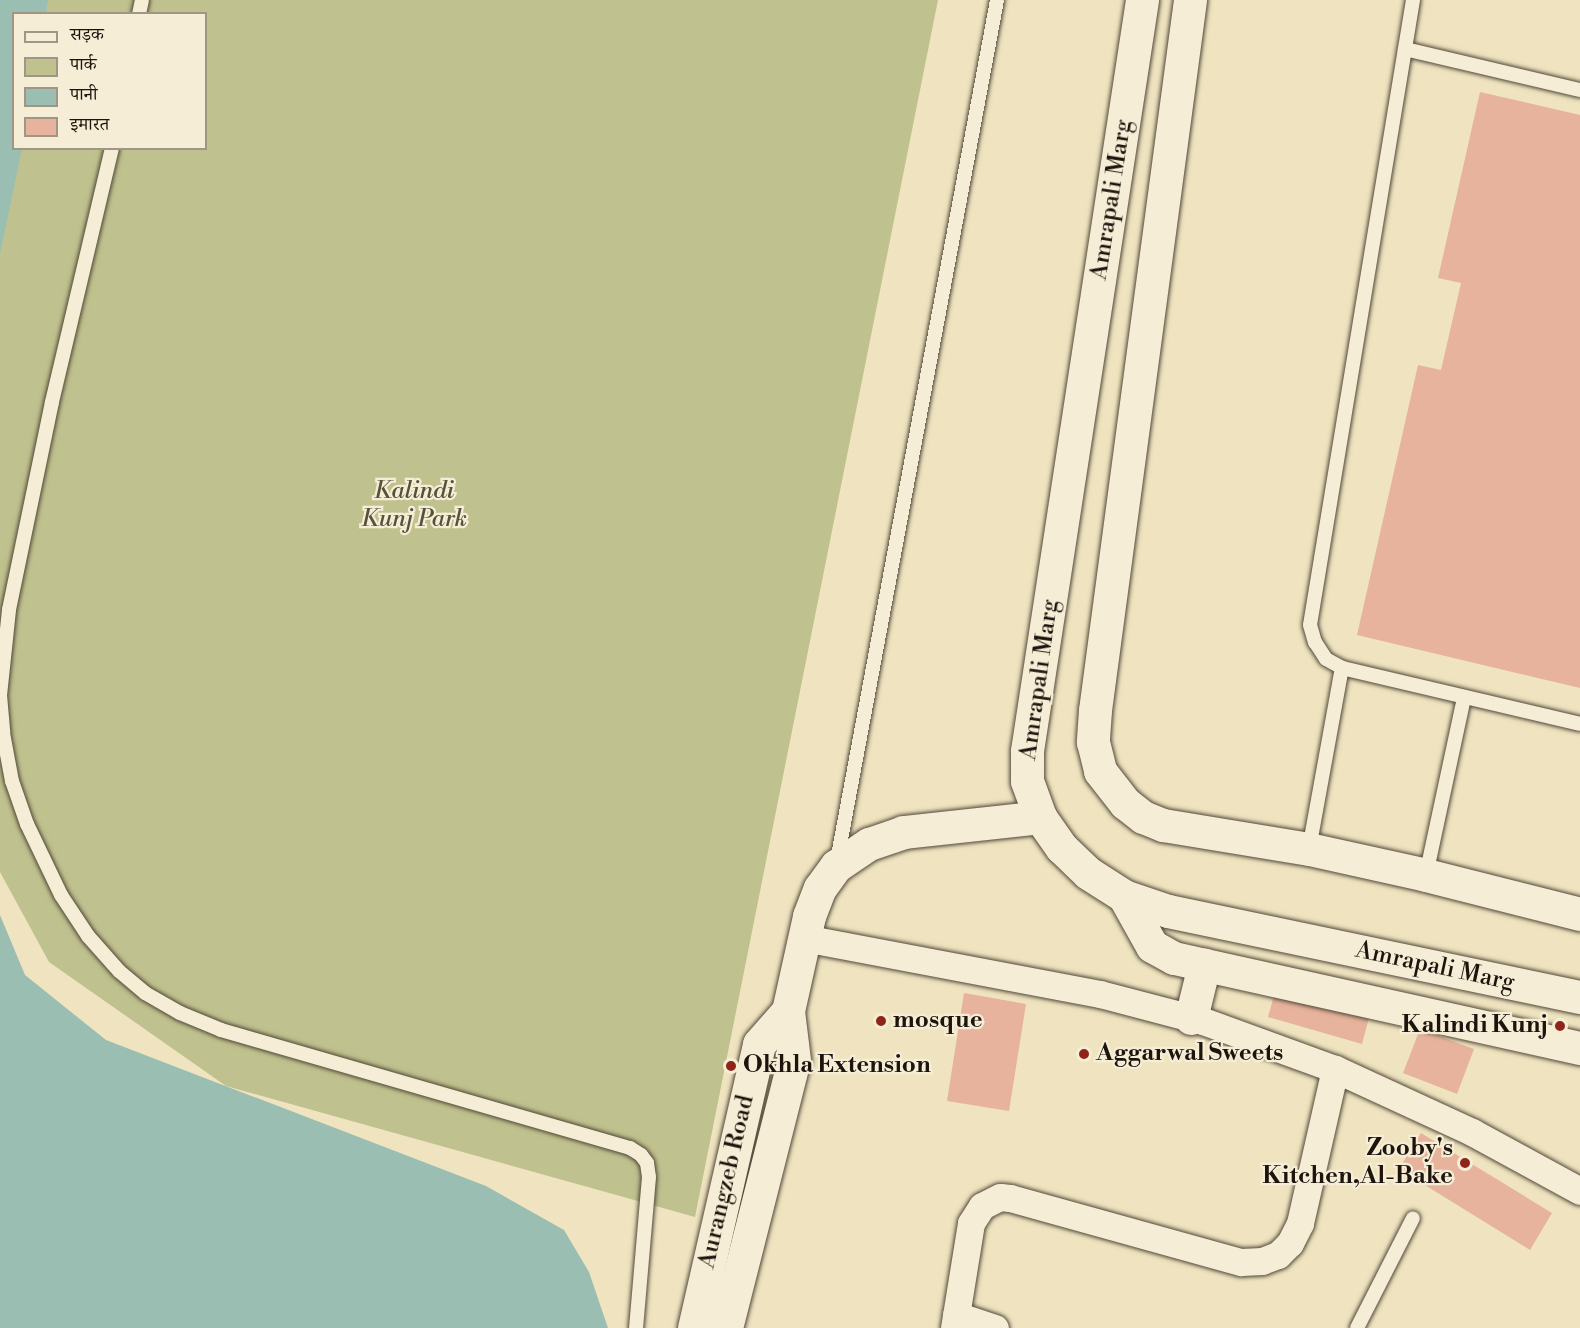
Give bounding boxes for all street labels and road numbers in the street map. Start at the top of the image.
street label: Amrapali Marg [1085,118,1139,282]
street label: Amrapali Marg [1014,598,1066,762]
street label: Amrapali Marg [1353,936,1517,998]
street label: Aurangzeb Road [693,1093,761,1271]

